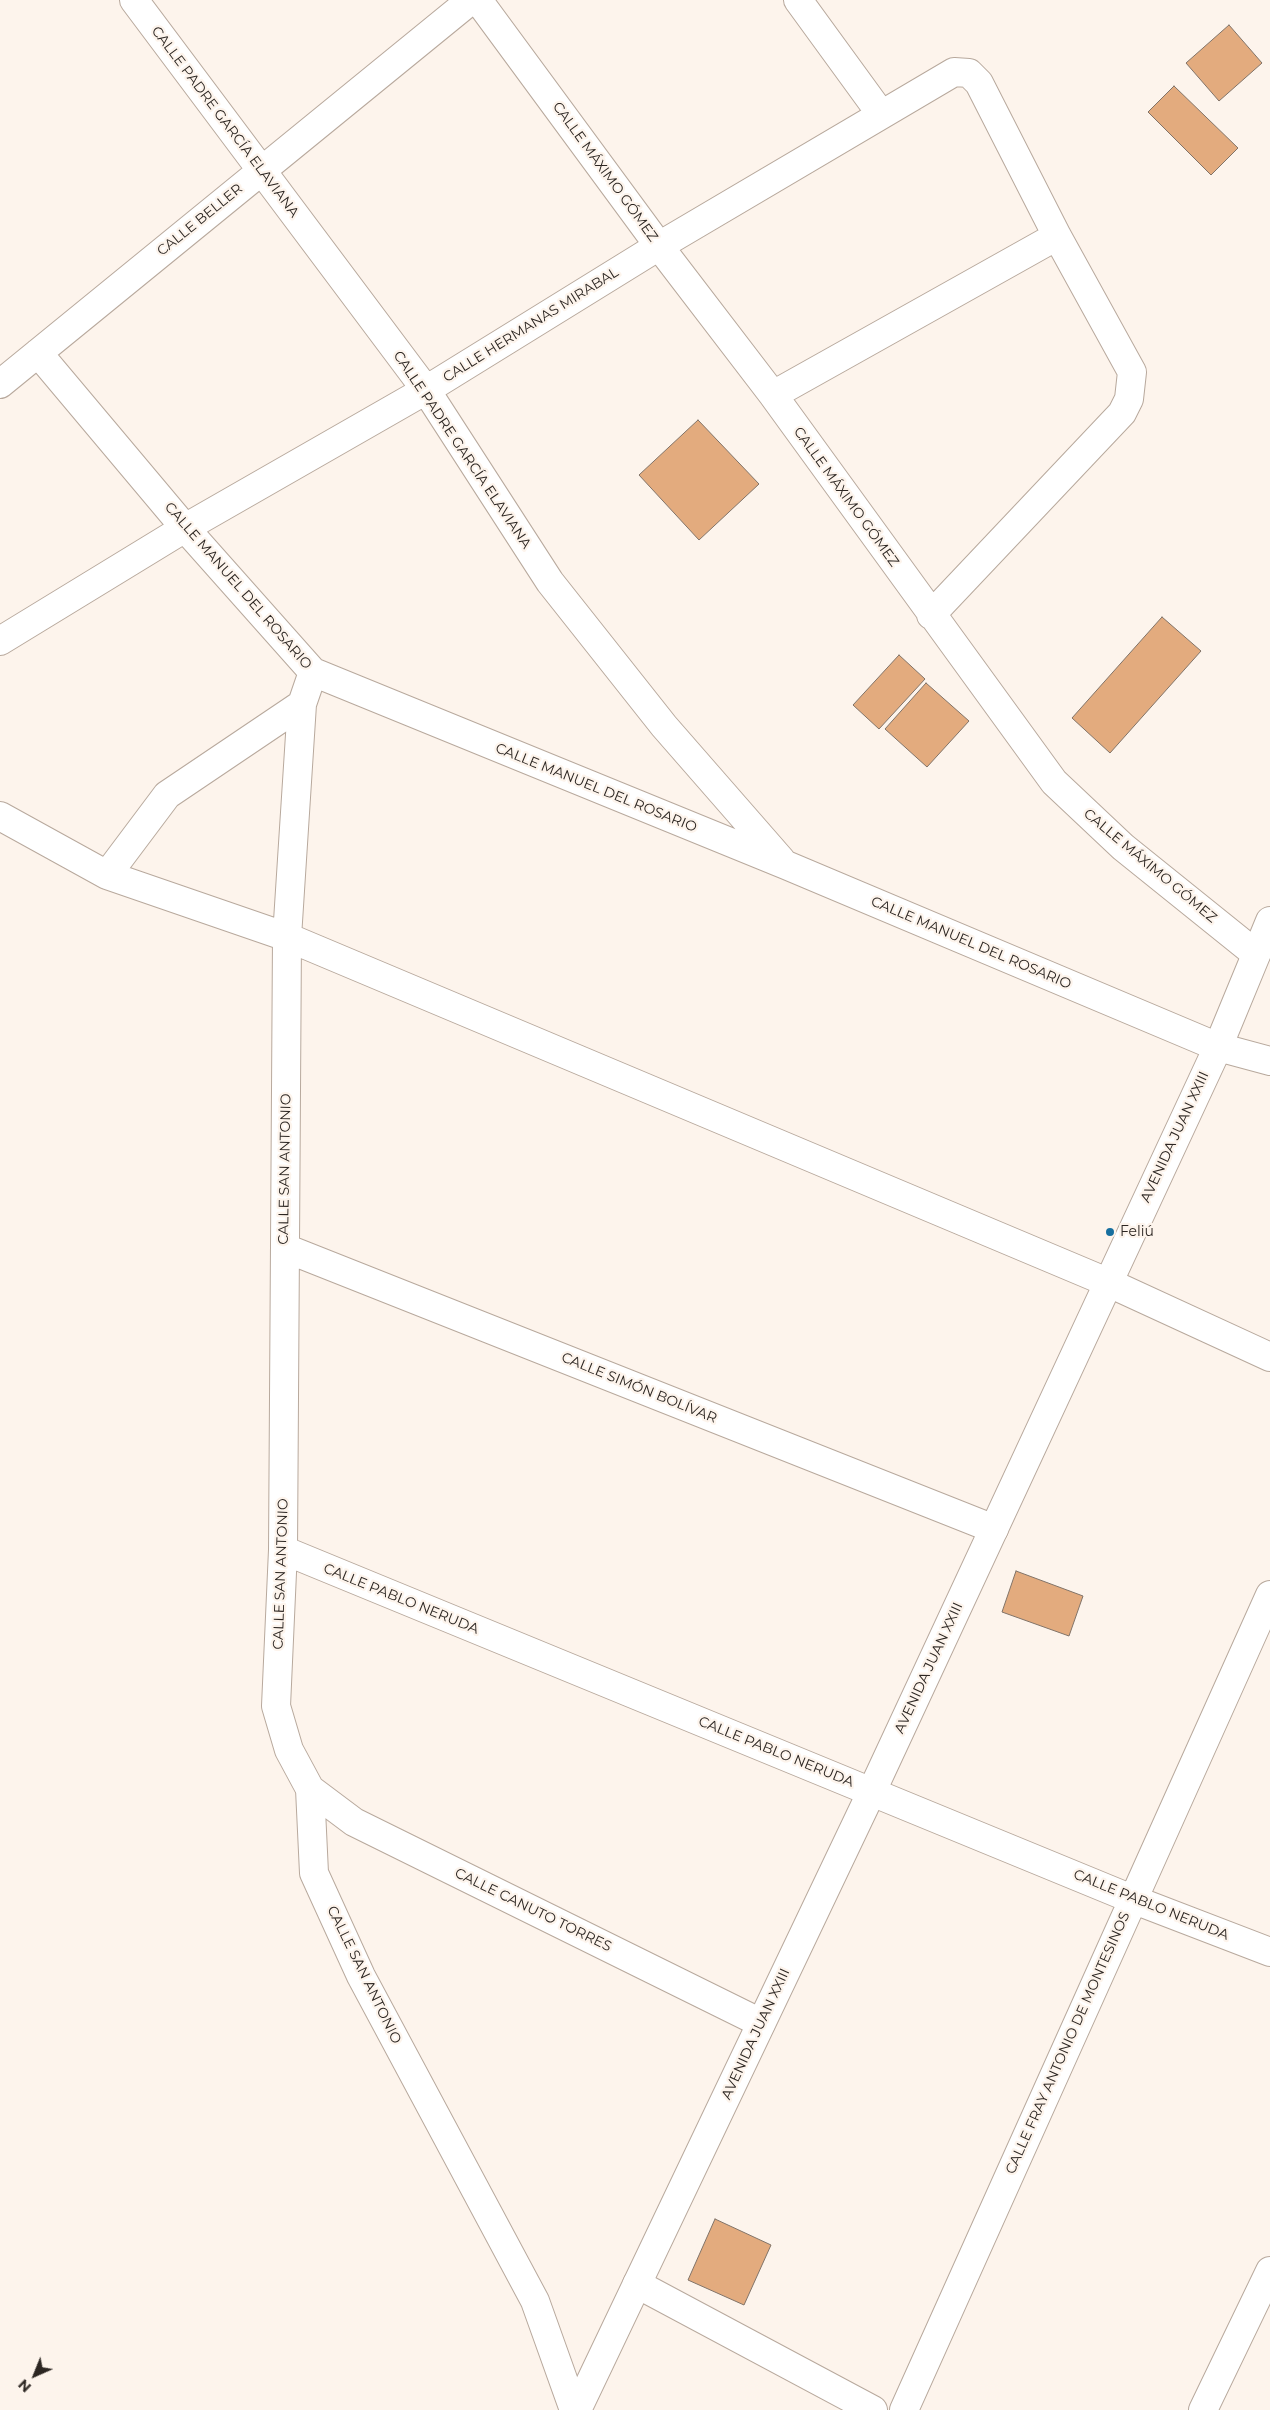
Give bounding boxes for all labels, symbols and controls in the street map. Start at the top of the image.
street label: CALLE PADRE GARCÍA ELAVIANA [148,23,302,221]
street label: CALLE MÁXIMO GÓMEZ [549,99,661,245]
street label: CALLE BELLER [154,180,246,260]
street label: CALLE HERMANAS MIRABAL [440,264,622,386]
street label: CALLE PADRE GARCÍA ELAVIANA [389,348,535,552]
street label: CALLE MÁXIMO GÓMEZ [790,424,902,570]
street label: CALLE MANUEL DEL ROSARIO [161,499,315,673]
street label: CALLE MANUEL DEL ROSARIO [493,740,699,836]
street label: CALLE MÁXIMO GÓMEZ [1080,805,1220,927]
street label: CALLE MANUEL DEL ROSARIO [868,893,1074,993]
street label: AVENIDA JUAN XXIII [1137,1069,1213,1205]
street label: CALLE SAN ANTONIO [275,1093,295,1245]
place label: Feliú [1120,1224,1154,1240]
marker: Feliú [1104,1226,1116,1238]
street label: CALLE SIMÓN BOLÍVAR [559,1349,719,1427]
street label: CALLE SAN ANTONIO [270,1498,292,1650]
street label: CALLE PABLO NERUDA [321,1560,481,1638]
street label: AVENIDA JUAN XXIII [891,1600,967,1736]
street label: CALLE PABLO NERUDA [696,1713,856,1791]
street label: CALLE CANUTO TORRES [452,1865,614,1955]
street label: CALLE PABLO NERUDA [1071,1866,1231,1944]
street label: CALLE SAN ANTONIO [323,1903,405,2047]
street label: CALLE FRAY ANTONIO DE MONTESINOS [1002,1909,1134,2177]
street label: AVENIDA JUAN XXIII [718,1966,794,2102]
north arrow [10,2350,60,2400]
text: N [14,2375,35,2396]

